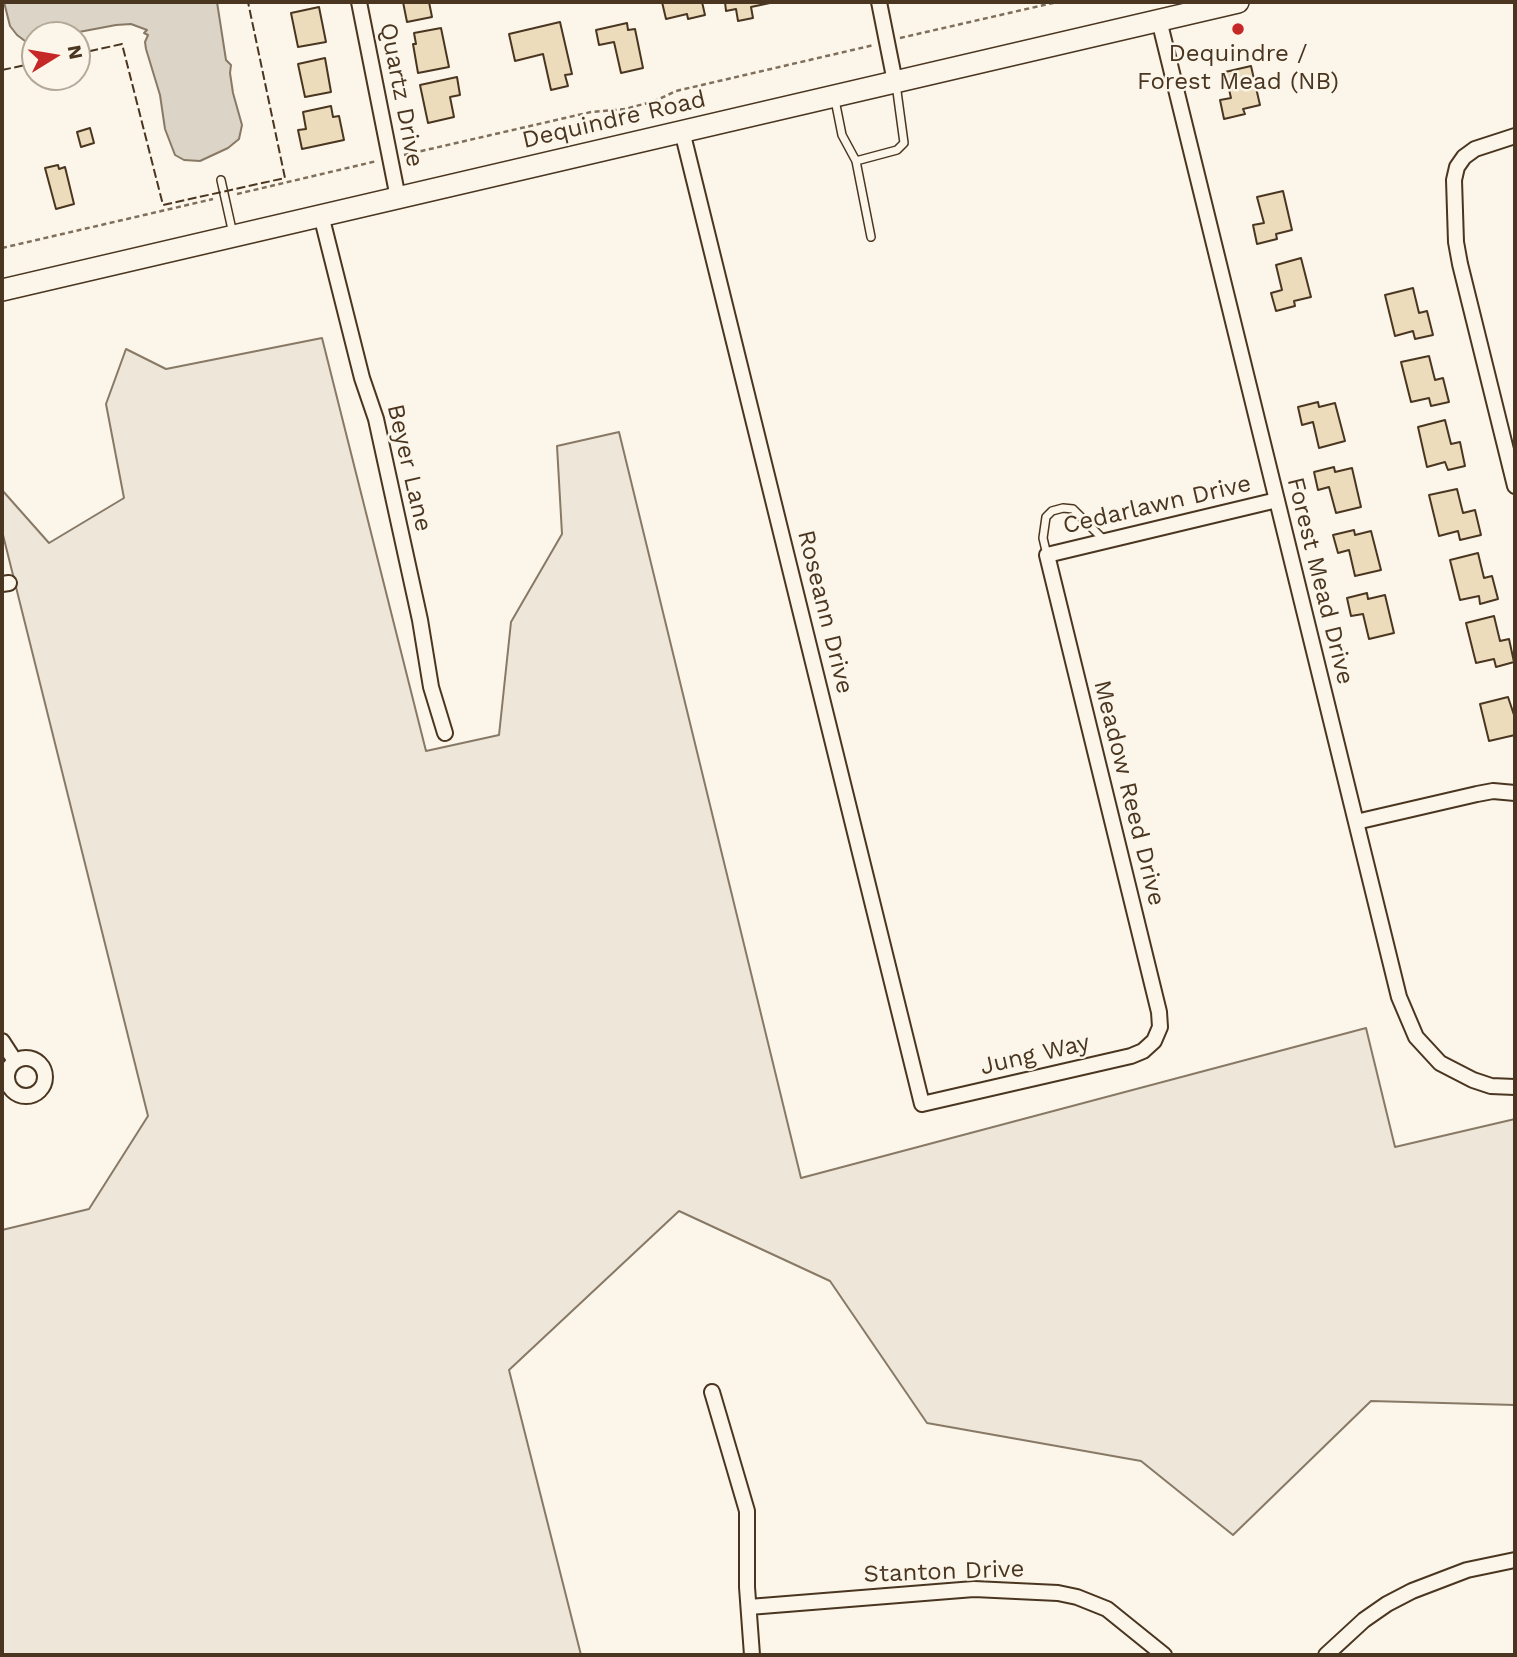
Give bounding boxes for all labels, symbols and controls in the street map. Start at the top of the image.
north arrow [21,21,91,91]
street label: Quartz Drive [373,21,429,169]
marker: Dequindre / Forest Mead (NB) [1230,21,1246,37]
place label: Dequindre / Forest Mead (NB) [1137,40,1339,96]
text: N [63,43,88,61]
street label: Dequindre Road [520,85,708,155]
street label: Beyer Lane [380,402,438,534]
street label: Cedarlawn Drive [1060,469,1254,541]
street label: Forest Mead Drive [1280,474,1360,688]
street label: Roseann Drive [791,527,859,697]
street label: Meadow Reed Drive [1087,677,1171,909]
street label: Jung Way [978,1028,1092,1082]
street label: Stanton Drive [863,1555,1025,1589]

